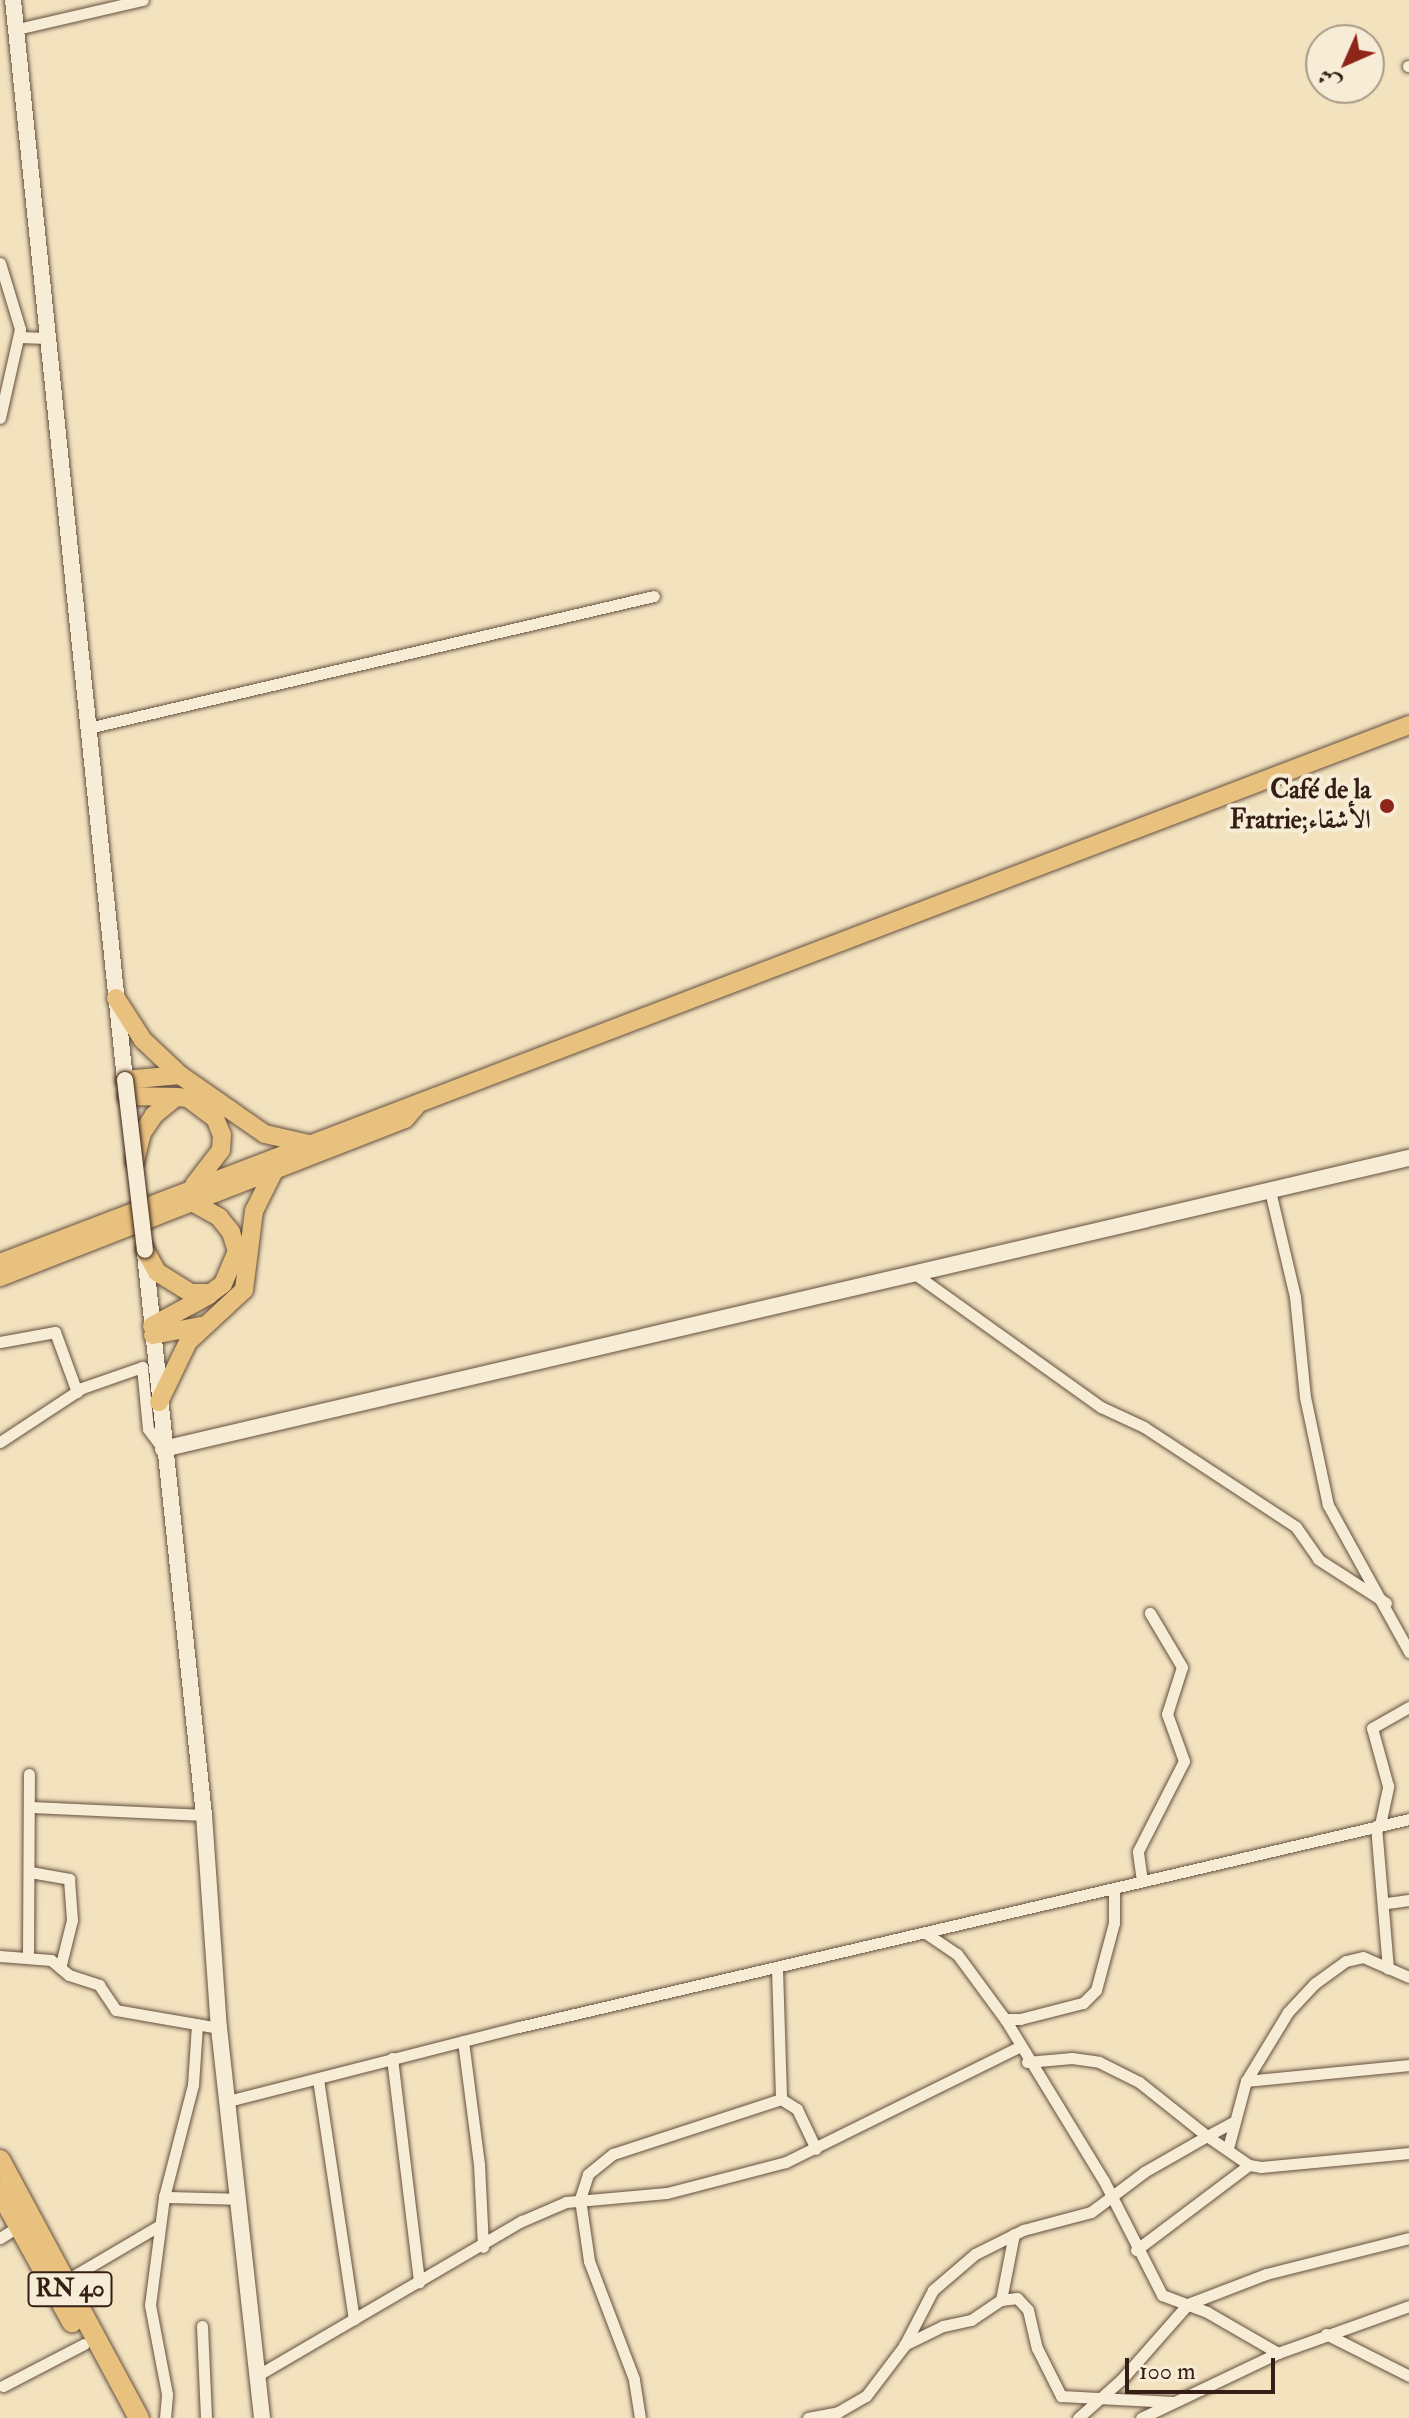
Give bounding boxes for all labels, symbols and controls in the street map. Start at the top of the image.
north arrow [1305,24,1385,104]
text: ش [1312,62,1347,97]
place label: Café de la Fratrie;الأشقاء [1230,775,1371,836]
marker: Café de la Fratrie;الأشقاء [1378,797,1396,815]
road number: RN 40 [26,2269,114,2309]
scale bar [1129,2342,1279,2392]
text: 100 m [1139,2356,1196,2387]

